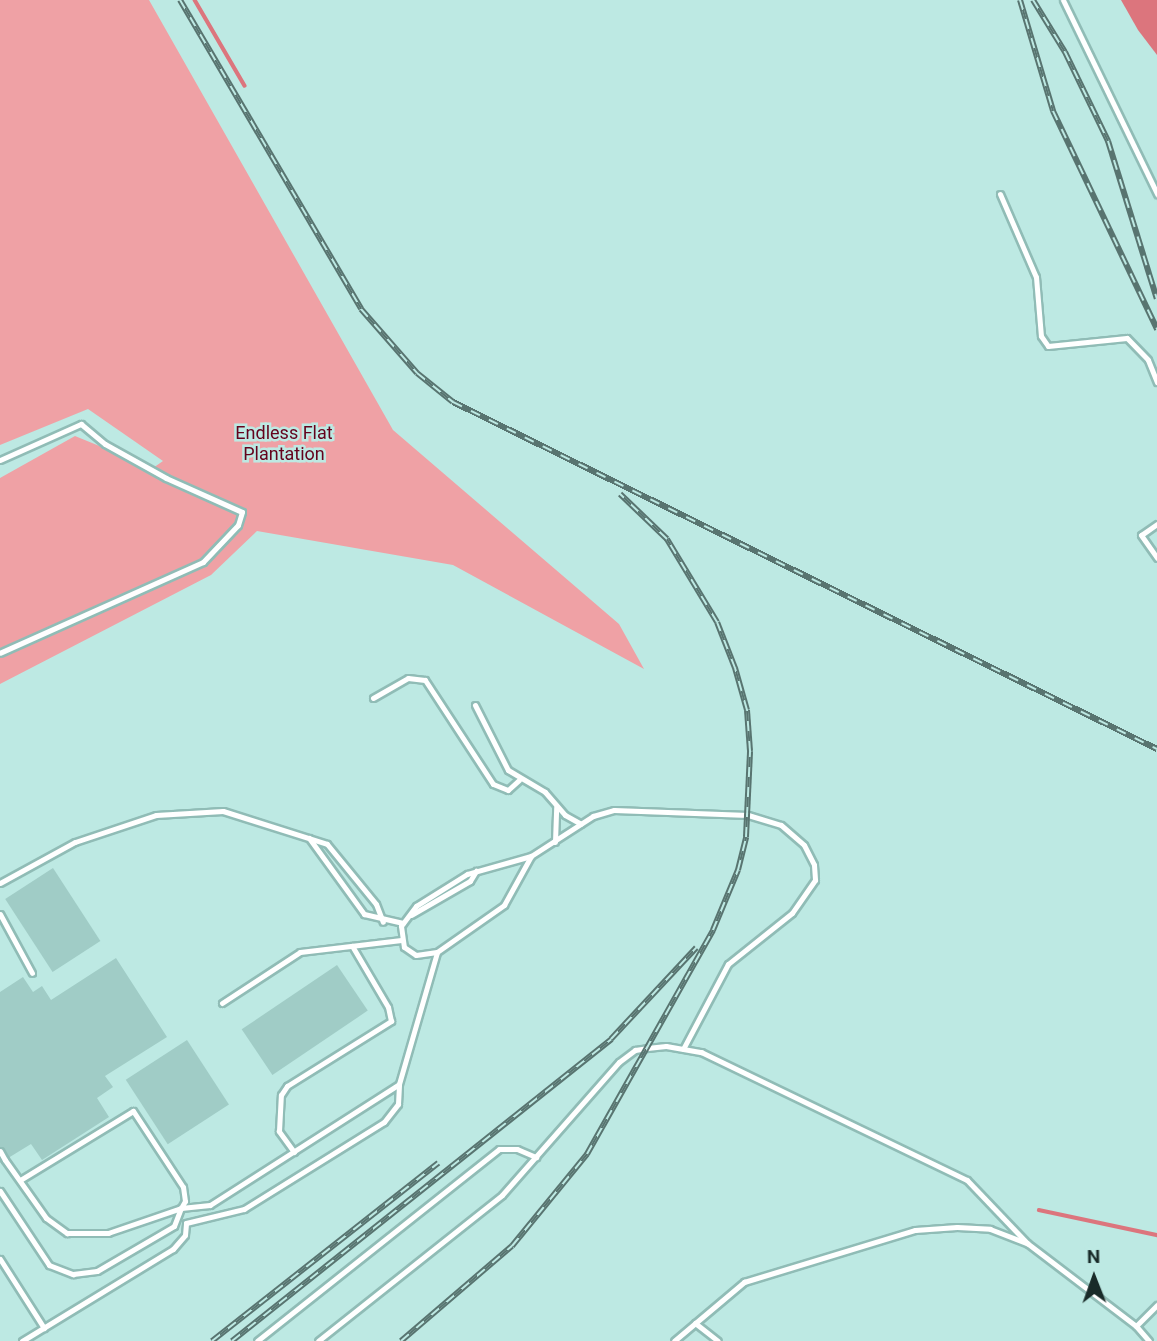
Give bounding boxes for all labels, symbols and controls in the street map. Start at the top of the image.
park label: Endless Flat Plantation [235,423,333,466]
north arrow [1059,1243,1129,1313]
text: N [1087,1245,1101,1268]

